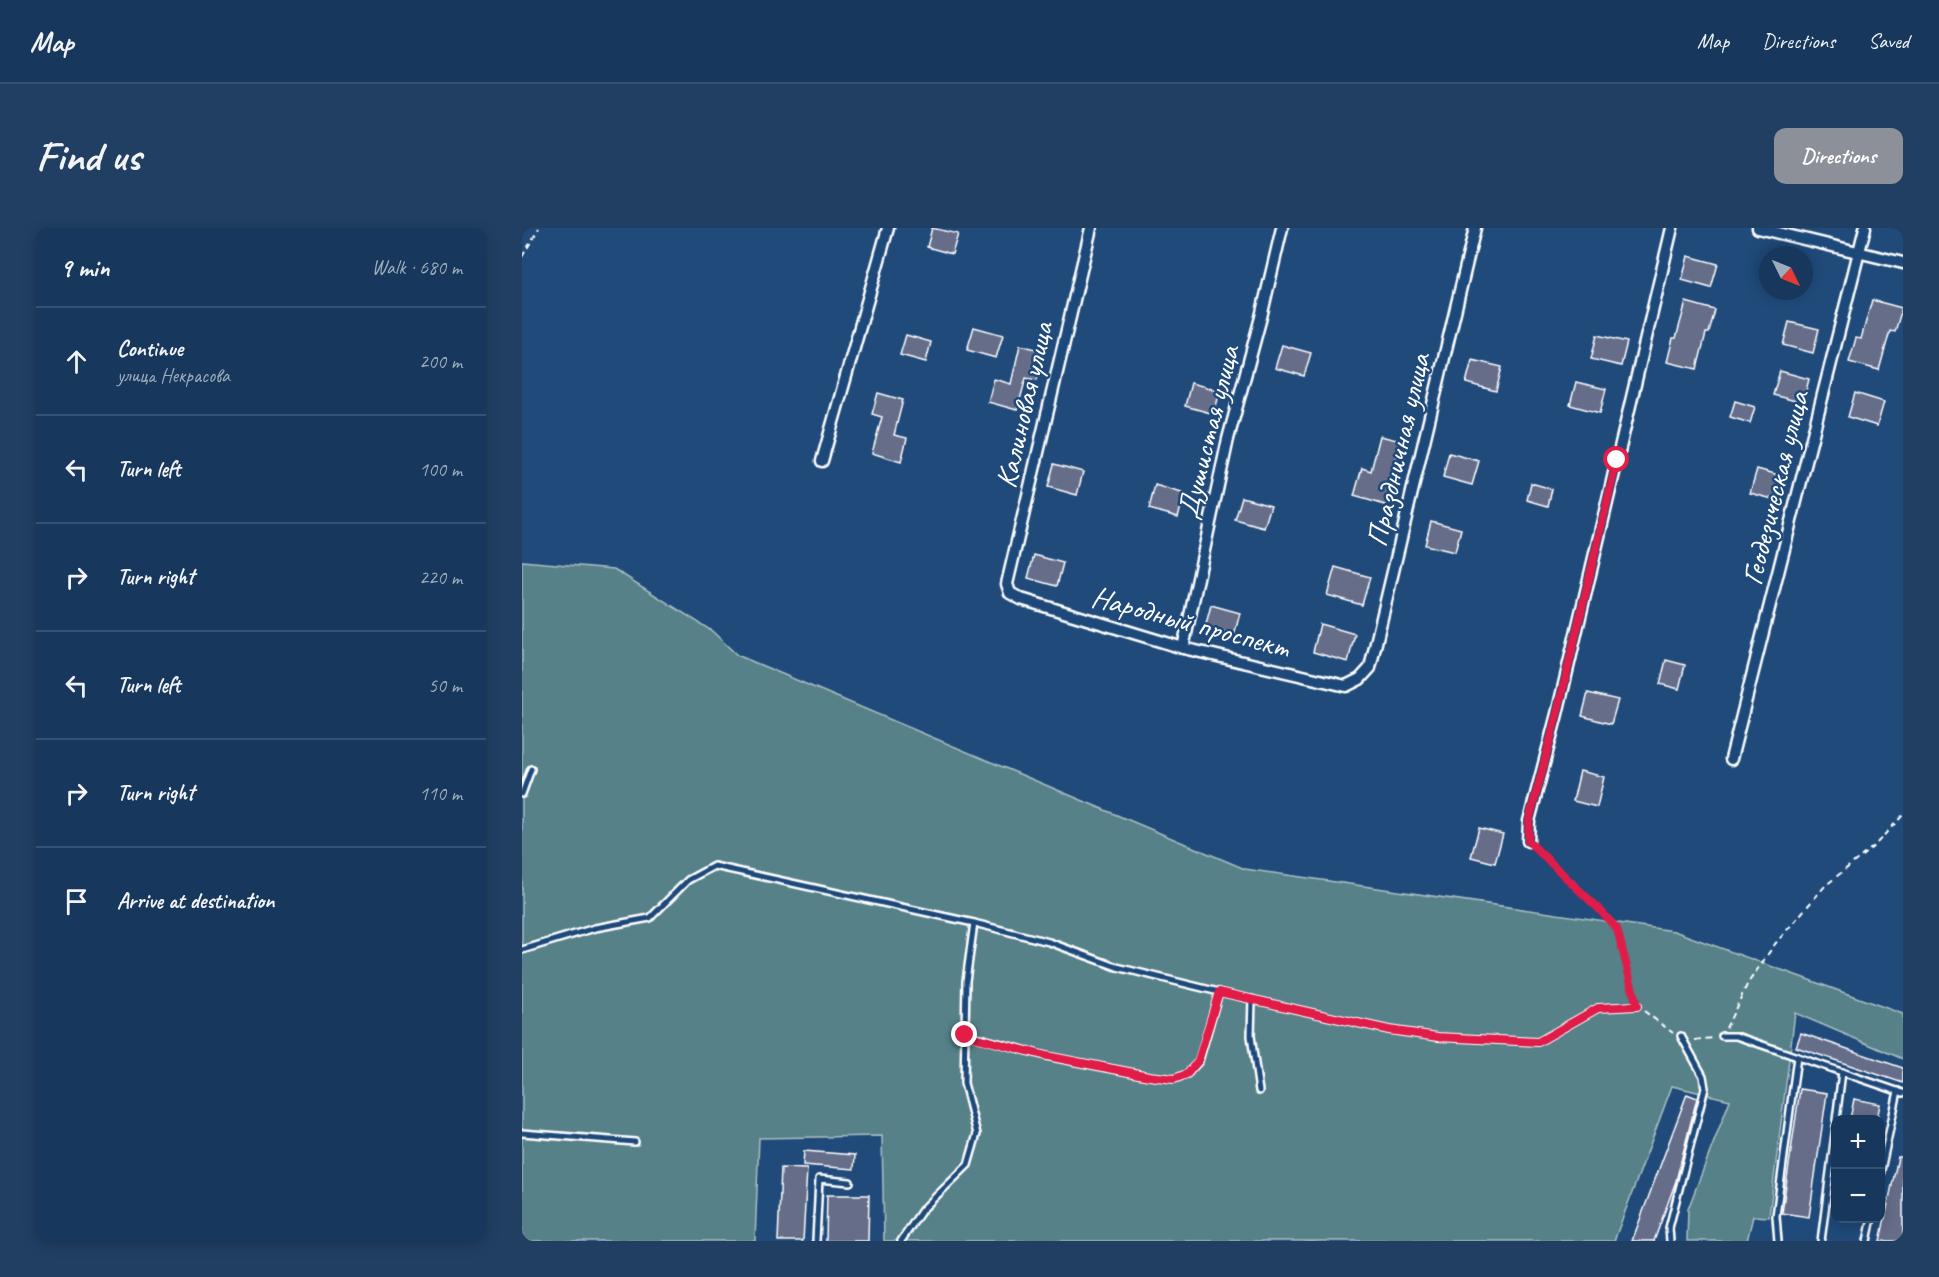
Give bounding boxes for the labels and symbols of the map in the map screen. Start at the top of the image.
north arrow [1759,246,1813,300]
street label: Калиновая улица [987,317,1062,491]
street label: Душистая улица [1168,340,1248,522]
street label: Праздничная улица [1357,348,1439,550]
street label: Геодезическая улица [1733,385,1818,589]
route start [1603,446,1629,472]
street label: Народный проспект [1088,577,1295,667]
route end [951,1021,977,1047]

